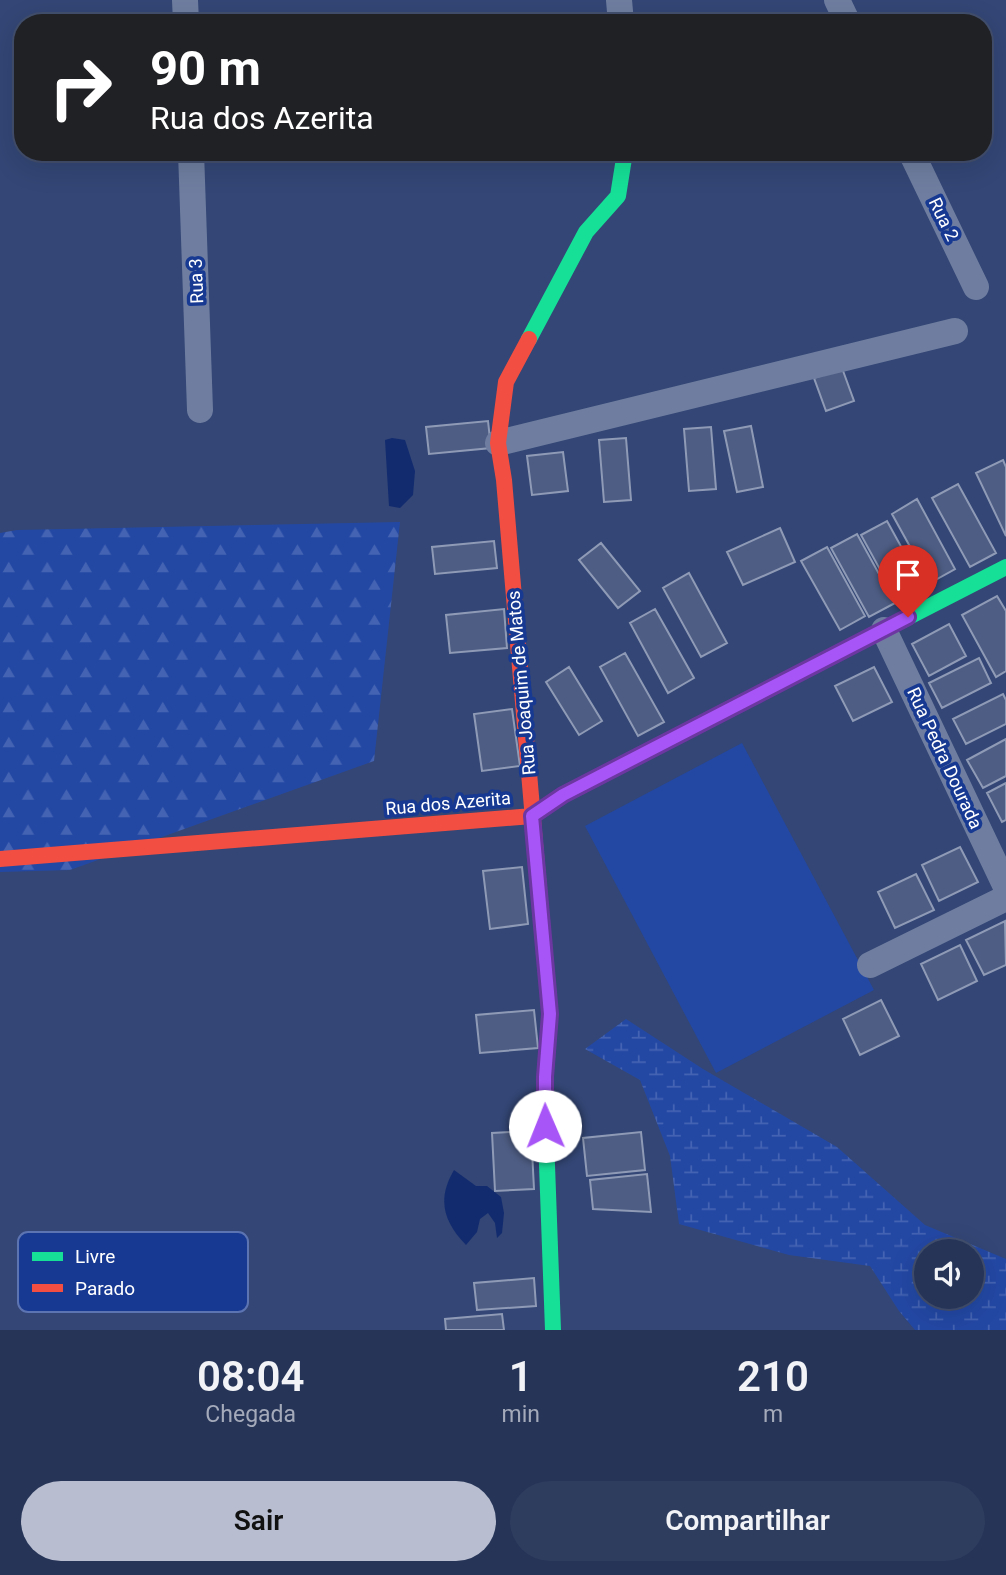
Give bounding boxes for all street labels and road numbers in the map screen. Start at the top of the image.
street label: Rua 2 [925,194,963,244]
street label: Rua 3 [185,258,207,304]
street label: Rua Joaquim de Matos [502,590,540,776]
street label: Rua Pedra Dourada [903,684,987,832]
street label: Rua dos Azerita [384,787,512,819]

